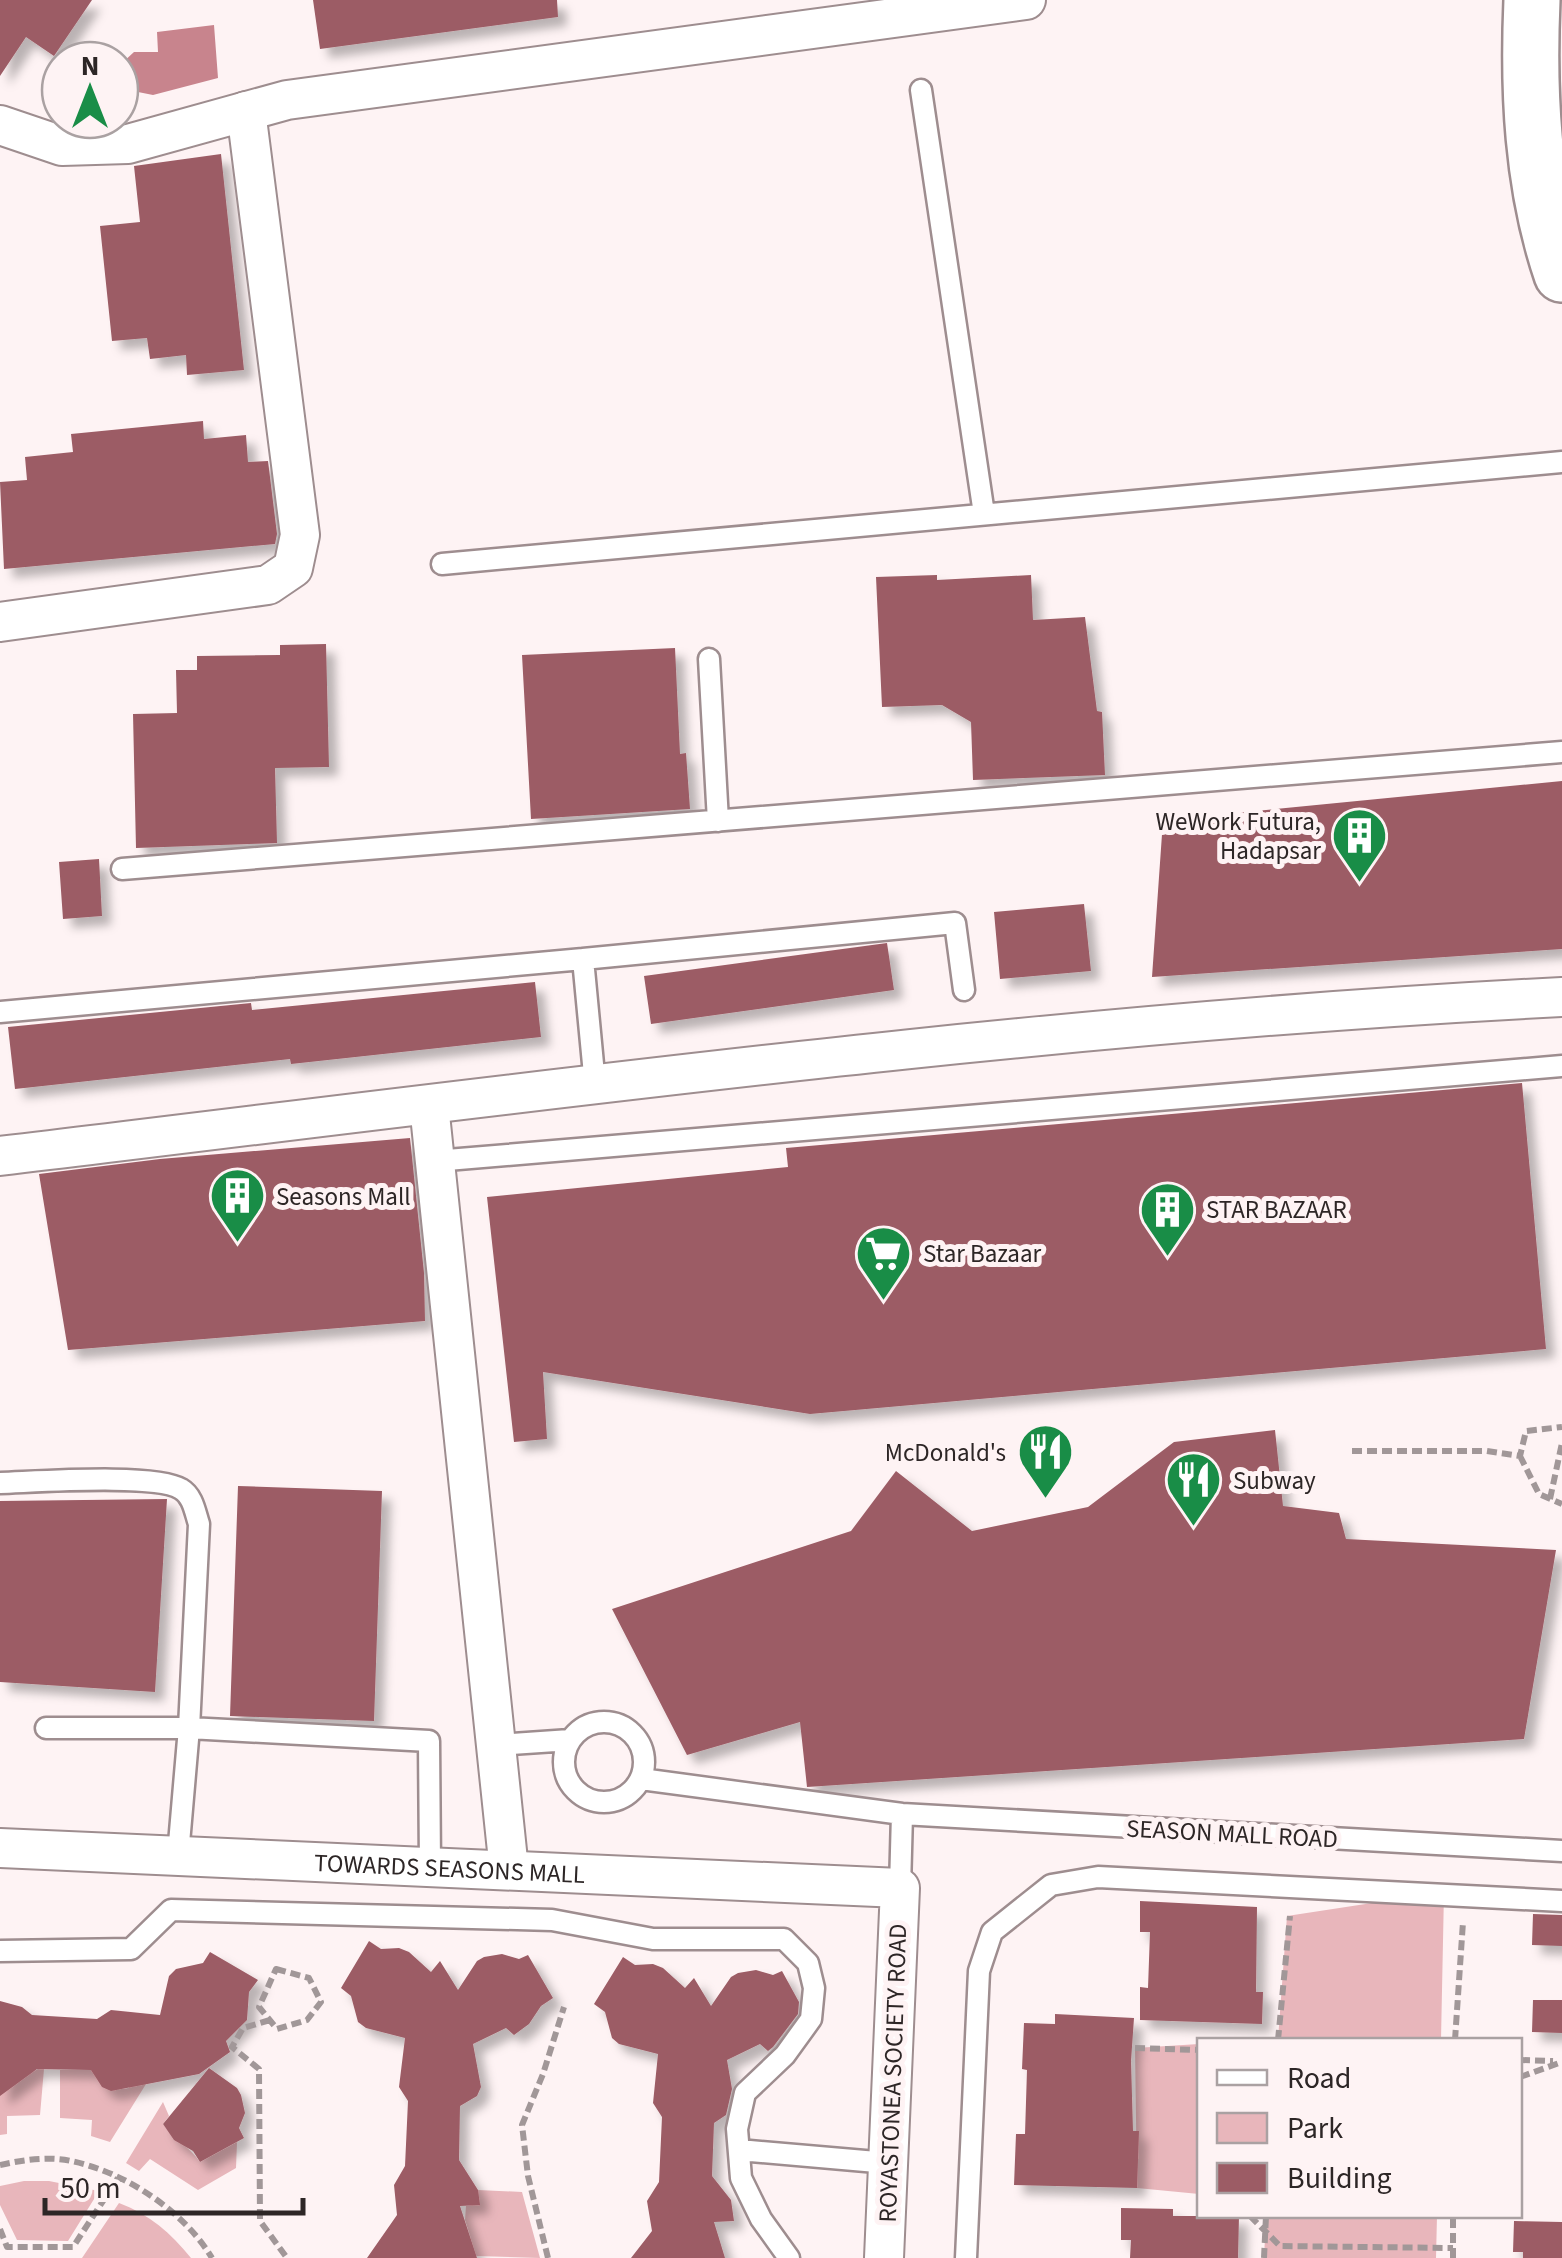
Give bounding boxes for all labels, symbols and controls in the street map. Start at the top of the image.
north arrow [40,40,140,140]
text: N [81,46,99,86]
place label: WeWork Futura, Hadapsar [1155,804,1321,869]
building icon: WeWork Futura, Hadapsar [1330,805,1390,884]
building icon: Seasons Mall [207,1166,267,1245]
place label: Seasons Mall [276,1179,411,1215]
building icon: STAR BAZAAR [1137,1179,1197,1258]
place label: STAR BAZAAR [1206,1192,1347,1228]
supermarket icon: Star Bazaar [854,1223,914,1302]
place label: Star Bazaar [923,1236,1042,1272]
restaurant icon: McDonald's [1015,1422,1075,1501]
place label: McDonald's [885,1435,1006,1471]
restaurant icon: Subway [1164,1450,1224,1529]
place label: Subway [1233,1463,1316,1499]
street label: SEASON MALL ROAD [1125,1810,1339,1858]
street label: TOWARDS SEASONS MALL [313,1845,586,1893]
street label: ROYASTONEA SOCIETY ROAD [870,1923,916,2223]
legend [1197,2038,1522,2218]
text: Road [1287,2057,1351,2100]
text: Park [1287,2107,1343,2150]
scale bar [45,2153,302,2215]
text: Building [1287,2157,1392,2200]
text: 50 m [60,2167,121,2210]

